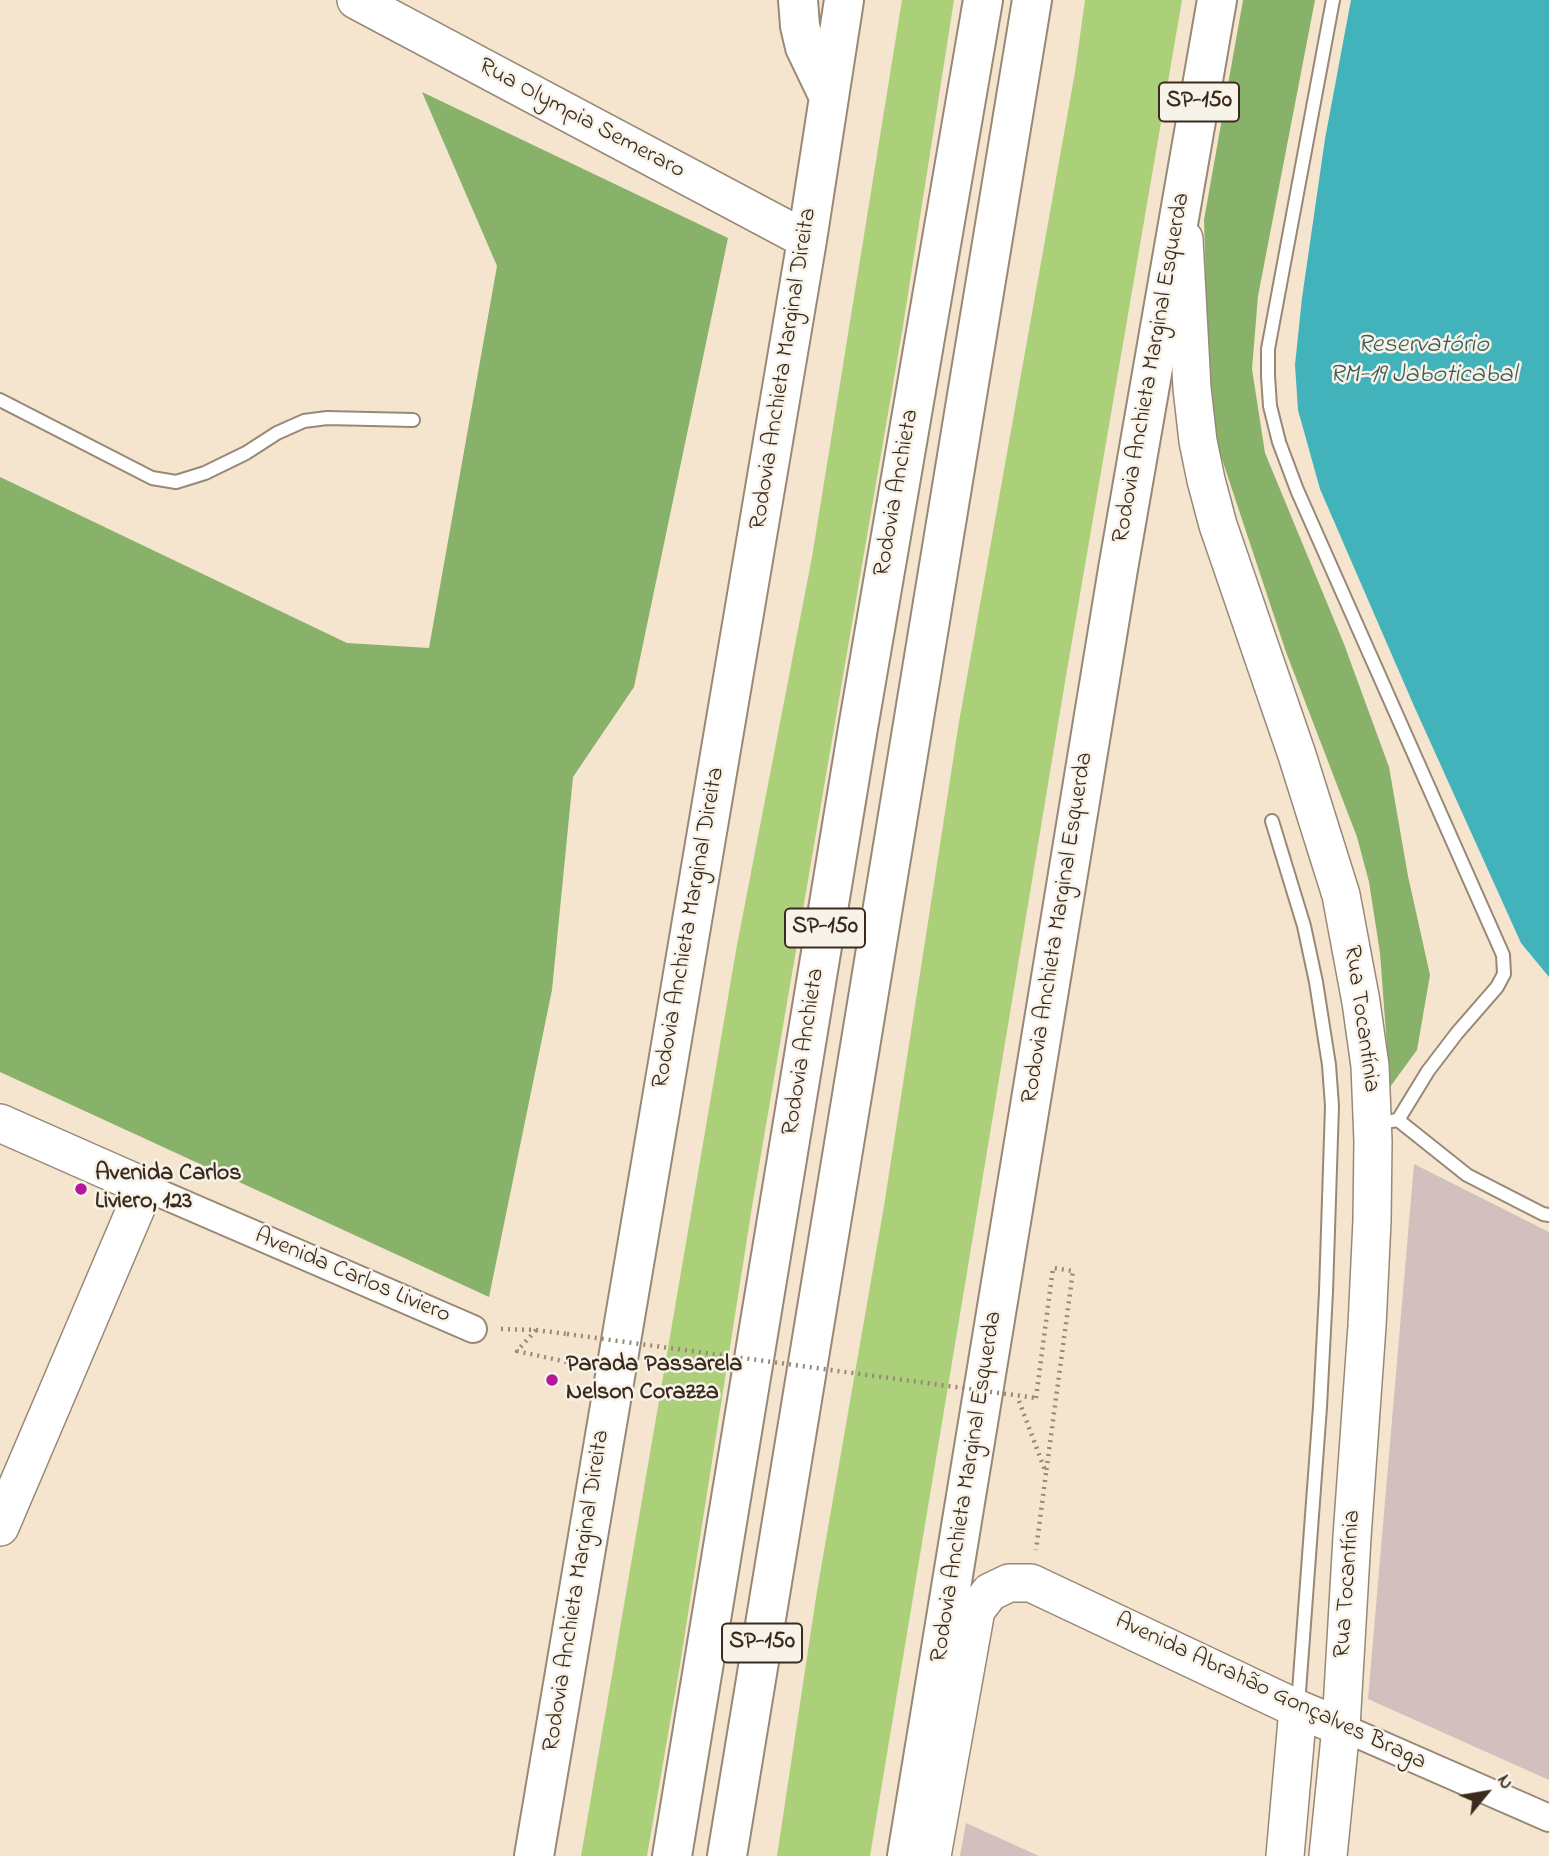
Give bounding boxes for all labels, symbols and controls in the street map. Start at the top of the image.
street label: Rua Olympia Semeraro [473,53,689,187]
road number: SP-150 [1159,82,1239,122]
street label: Rodovia Anchieta Marginal Esquerda [1108,191,1198,545]
street label: Rodovia Anchieta Marginal Direita [745,206,825,532]
water label: Reservatório RM-19 Jaboticabal [1329,331,1517,392]
street label: Rodovia Anchieta [869,407,927,579]
street label: Rodovia Anchieta Marginal Esquerda [1017,750,1101,1106]
street label: Rodovia Anchieta Marginal Direita [648,765,732,1091]
road number: SP-150 [785,909,865,948]
street label: Rua Tocantínia [1335,944,1385,1094]
street label: Rodovia Anchieta [778,966,832,1138]
place label: Avenida Carlos Liviero, 123 [95,1161,241,1217]
marker: Avenida Carlos Liviero, 123 [73,1181,89,1197]
street label: Avenida Carlos Liviero [250,1223,454,1331]
street label: Rodovia Anchieta Marginal Esquerda [926,1309,1010,1665]
place label: Parada Passarela Nelson Corazza [566,1352,742,1408]
marker: Parada Passarela Nelson Corazza [544,1372,560,1388]
street label: Rodovia Anchieta Marginal Direita [538,1428,618,1754]
street label: Rua Tocantínia [1329,1509,1369,1659]
street label: Avenida Abrahão Gonçalves Braga [1110,1608,1430,1778]
road number: SP-150 [722,1624,802,1662]
north arrow [1451,1758,1521,1828]
text: N [1490,1770,1520,1795]

